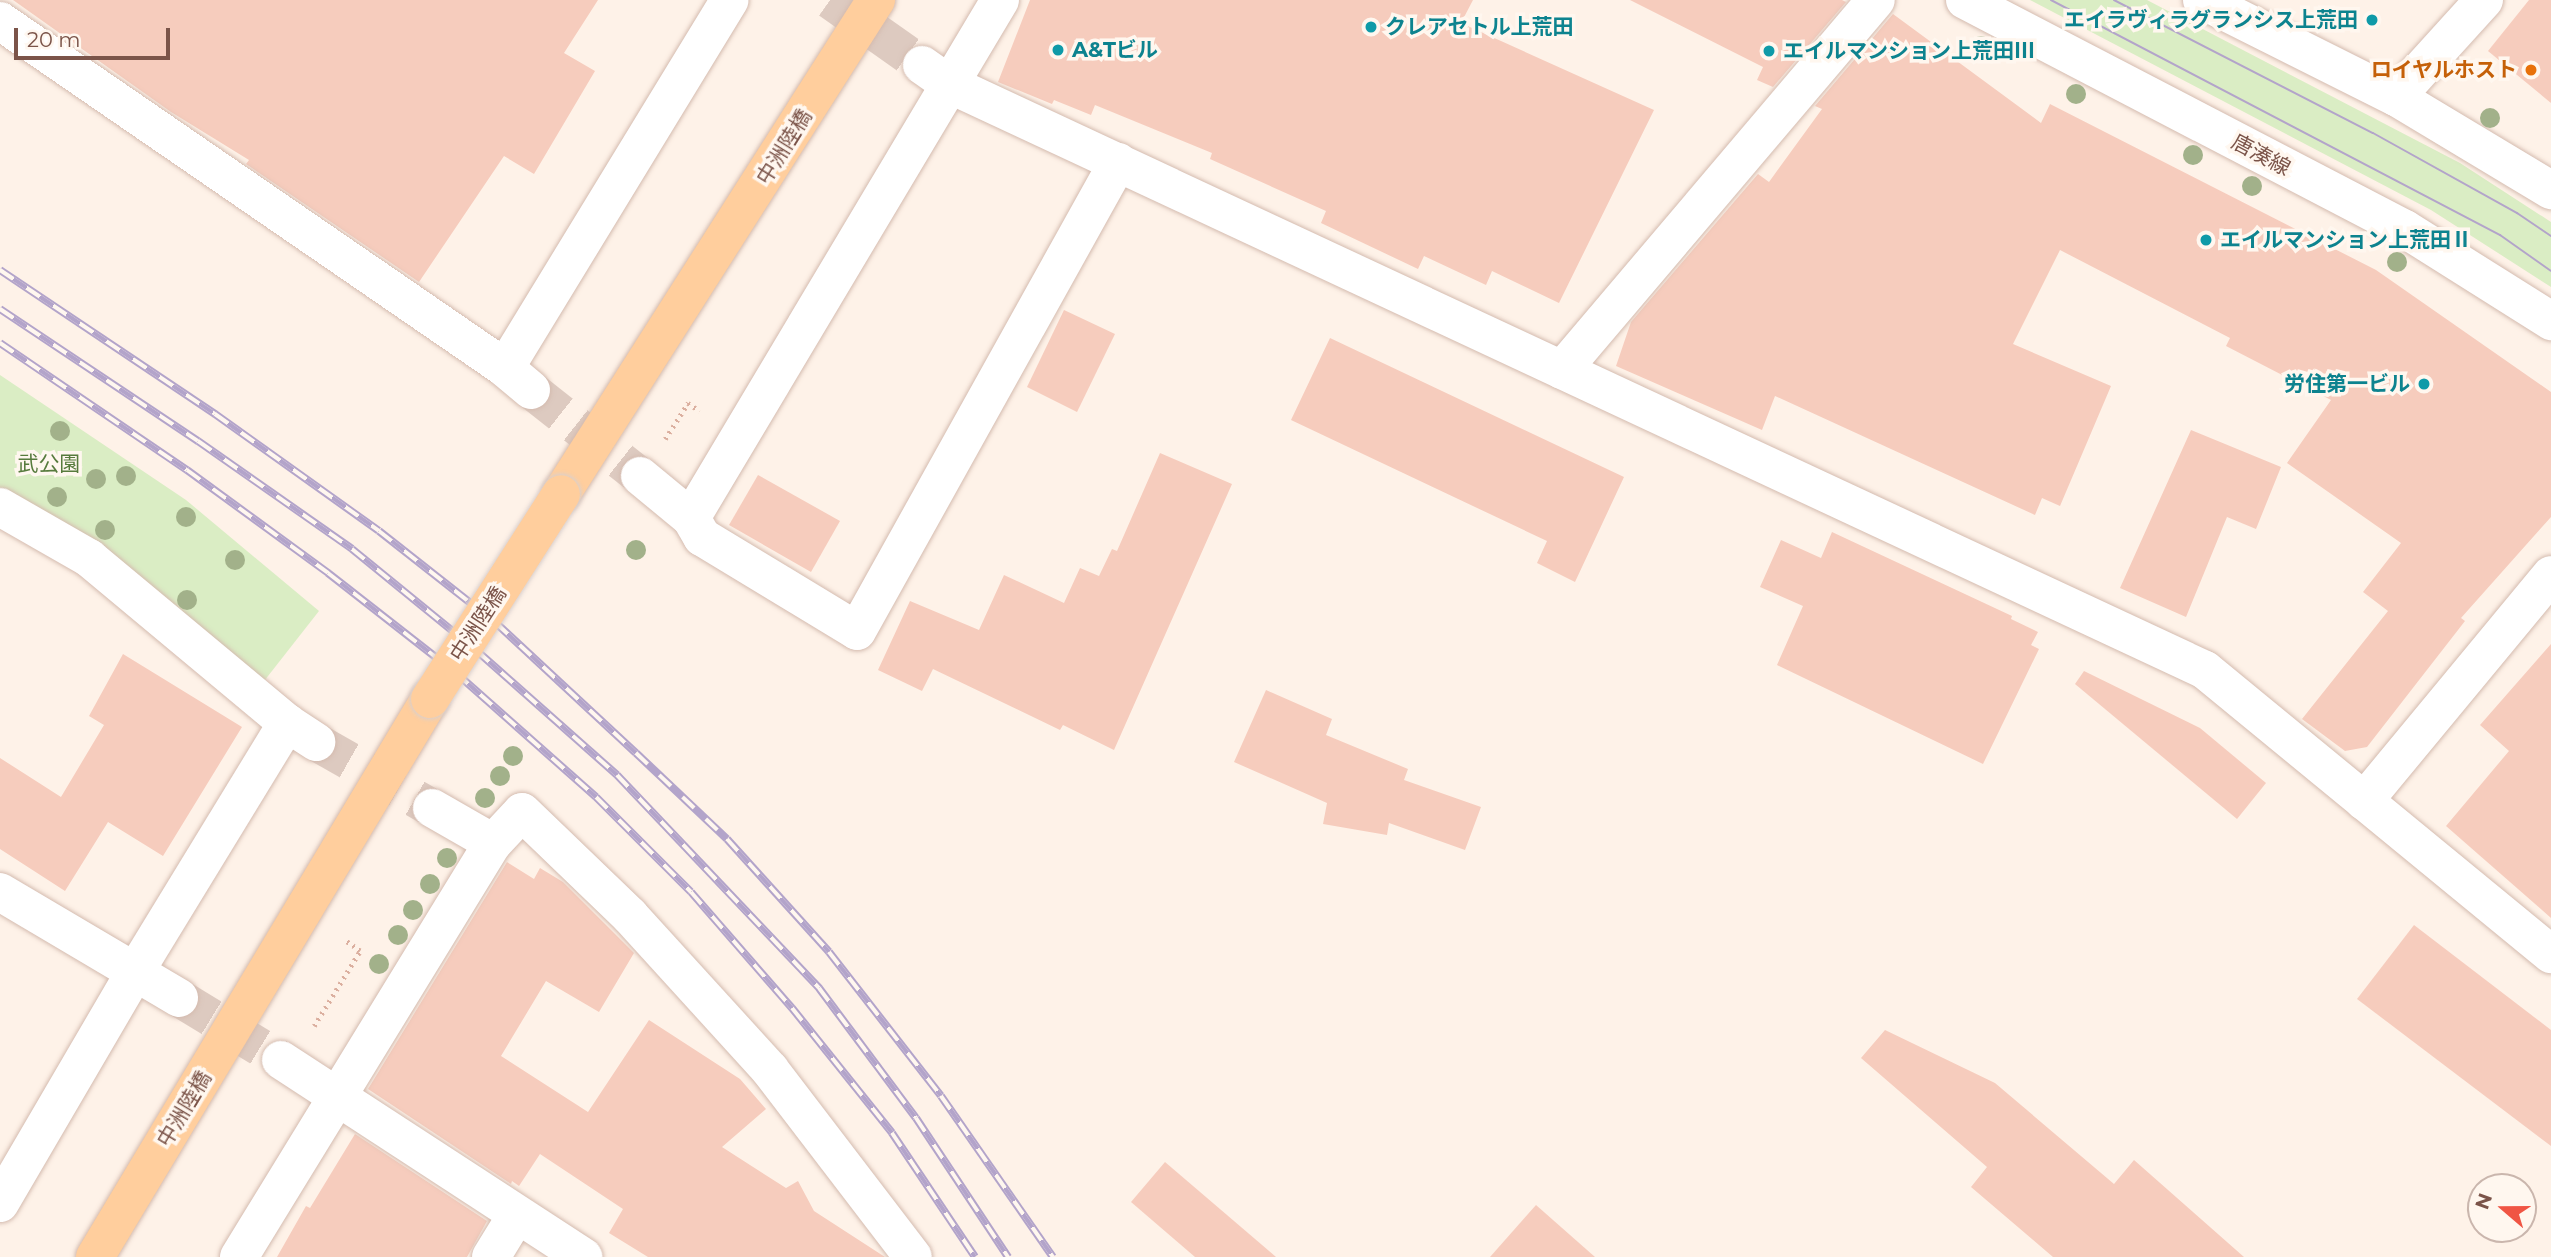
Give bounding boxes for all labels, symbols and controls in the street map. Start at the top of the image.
place label: エイラヴィラグランシス上荒田 [2064,7,2358,33]
marker: エイラヴィラグランシス上荒田 [2364,12,2380,28]
scale bar [18,14,173,58]
place label: クレアセトル上荒田 [1385,14,1574,40]
marker: クレアセトル上荒田 [1363,19,1379,35]
text: 20 m [27,27,81,52]
place label: A&Tビル [1072,37,1158,63]
place label: エイルマンション上荒田Ⅲ [1783,38,2035,64]
marker: A&Tビル [1050,42,1066,58]
marker: エイルマンション上荒田Ⅲ [1761,43,1777,59]
place label: ロイヤルホスト [2370,57,2517,83]
marker: ロイヤルホスト [2523,62,2539,78]
street label: 中洲陸橋 [751,105,817,189]
street label: 唐湊線 [2227,129,2295,181]
place label: エイルマンション上荒田Ⅱ [2220,227,2472,253]
marker: エイルマンション上荒田Ⅱ [2198,232,2214,248]
place label: 労住第一ビル [2284,371,2410,397]
marker: 労住第一ビル [2416,376,2432,392]
park label: 武公園 [18,451,80,477]
street label: 中洲陸橋 [445,582,511,666]
street label: 中洲陸橋 [152,1067,216,1151]
north arrow [2467,1173,2537,1243]
text: N [2470,1190,2497,1212]

